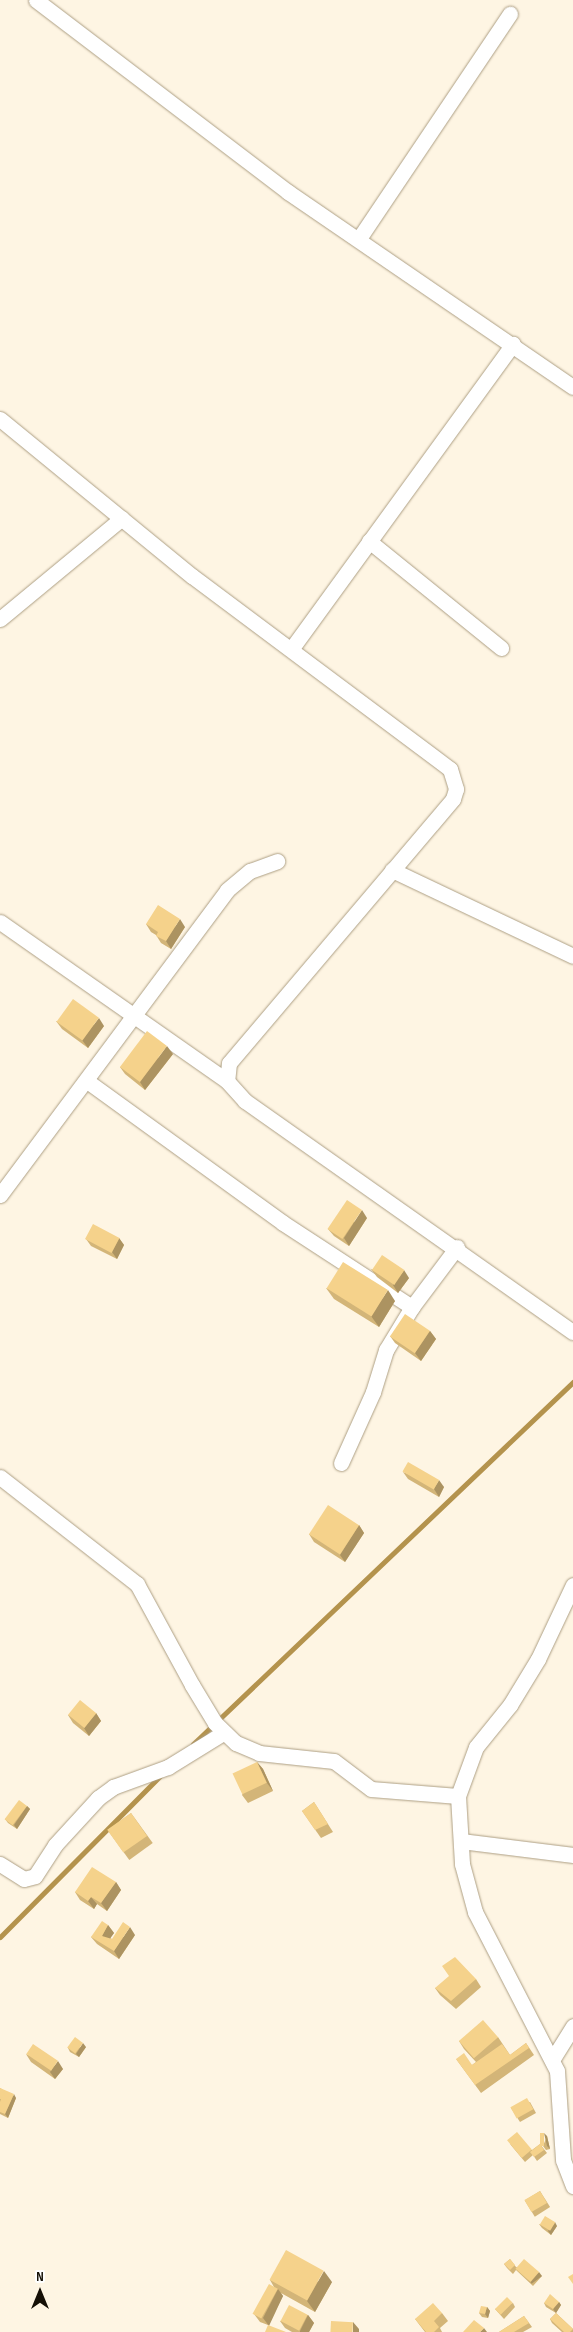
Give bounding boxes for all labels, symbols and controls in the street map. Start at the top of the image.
north arrow [15,2267,65,2317]
text: N [36,2268,44,2285]

